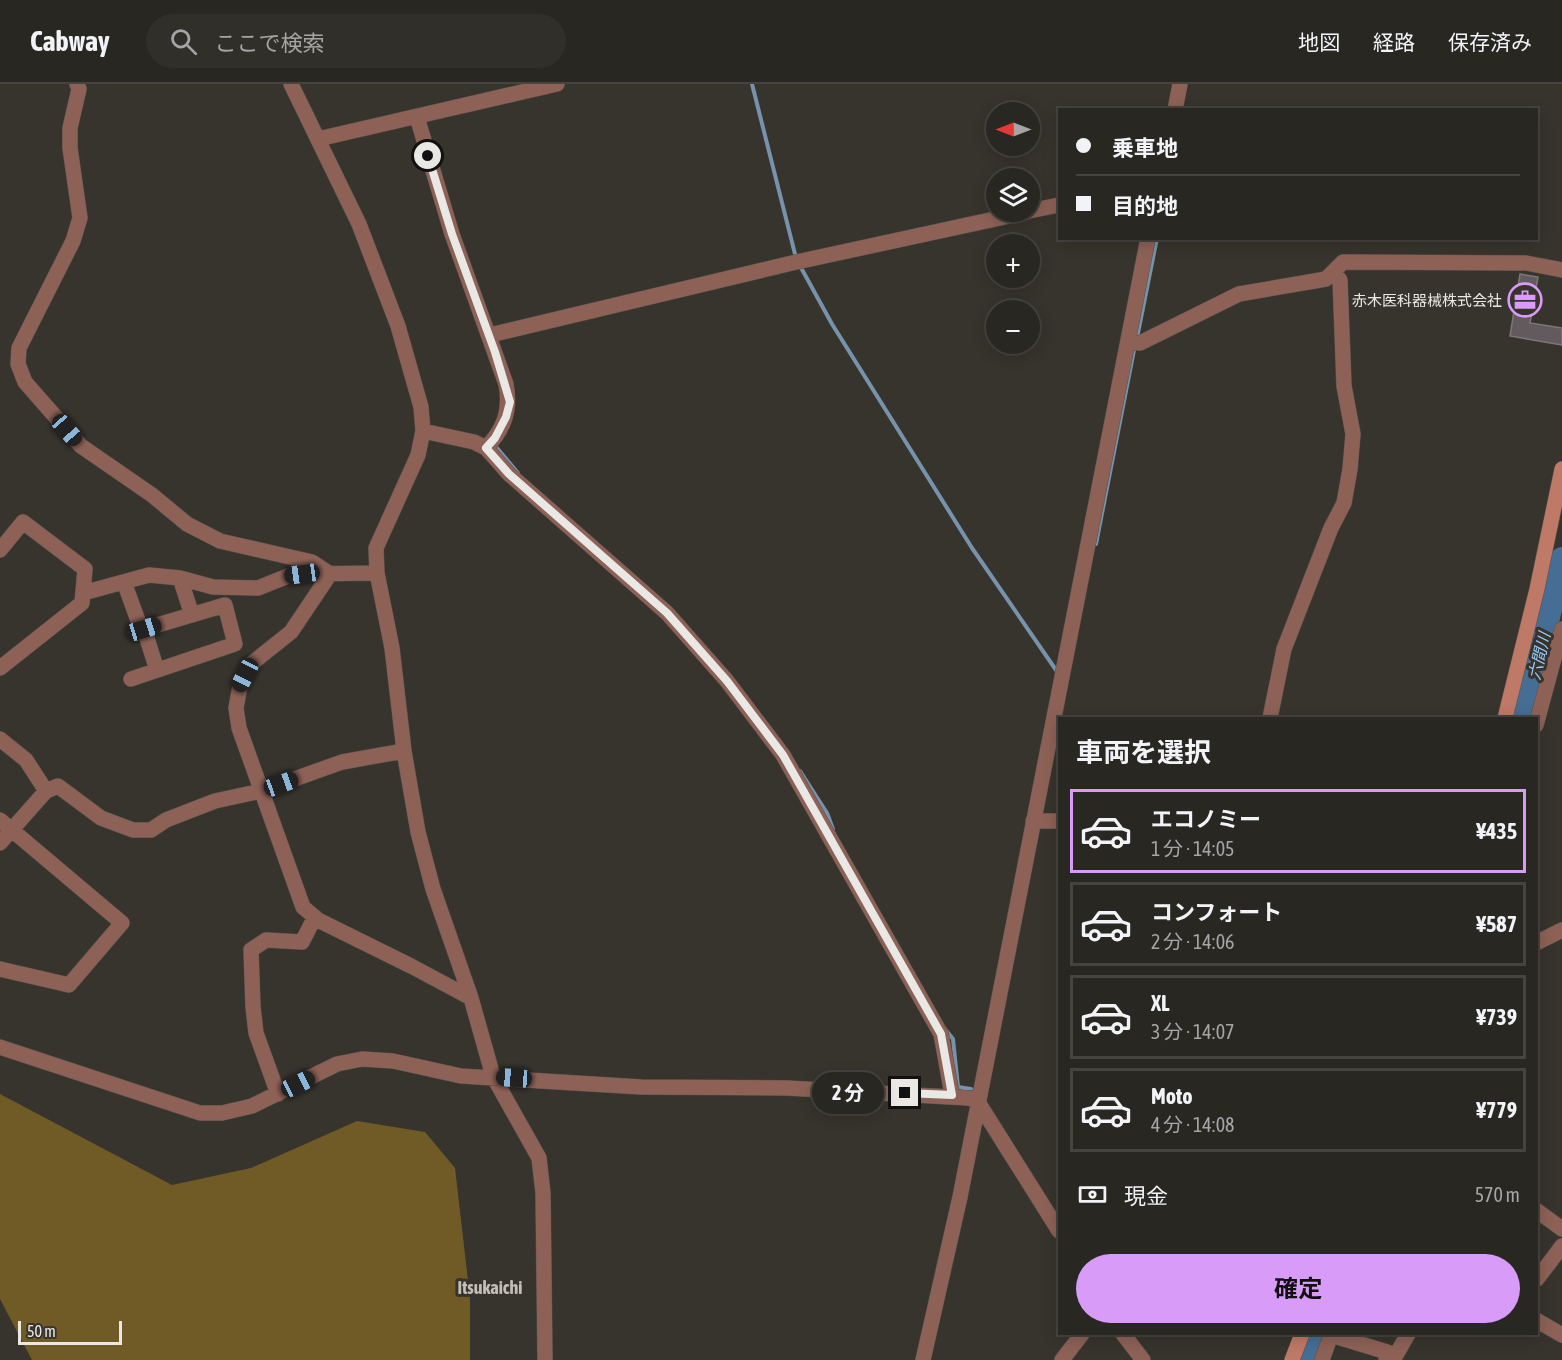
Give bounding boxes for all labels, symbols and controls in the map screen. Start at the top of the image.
search box [146,14,566,68]
text: Cabway [30,25,110,57]
icon: search [167,25,200,58]
text: ここで検索 [215,30,325,56]
text: 地図 [1298,30,1340,54]
text: 経路 [1373,30,1415,54]
text: 保存済み [1448,30,1532,54]
north arrow [986,102,1040,156]
map controls [986,102,1040,354]
text: 乗車地 [1112,135,1178,161]
route start [414,142,441,169]
button: layers [986,168,1040,222]
text: 目的地 [1112,193,1178,219]
button: + [986,234,1040,288]
office icon: 赤木医科器械株式会社 [1507,282,1543,318]
place label: 赤木医科器械株式会社 [1352,292,1502,309]
button: − [986,300,1040,354]
car [48,411,86,449]
car [283,563,321,585]
car [124,615,164,643]
water label: 六間川 [1525,629,1554,681]
car [229,655,261,695]
text: 車両を選択 [1076,737,1211,768]
car [261,769,301,799]
icon: car [1079,804,1133,858]
text: エコノミー [1151,806,1261,832]
text: ¥435 [1476,818,1517,844]
text: 1 分 · 14:05 [1151,837,1234,860]
icon: car [1079,897,1133,951]
text: コンフォート [1151,899,1282,925]
text: ¥587 [1476,911,1517,937]
text: 2 分 · 14:06 [1151,930,1234,953]
icon: car [1079,990,1133,1044]
text: XL [1151,990,1169,1016]
text: ¥739 [1476,1004,1517,1030]
text: 3 分 · 14:07 [1151,1020,1234,1043]
car [278,1068,318,1100]
car [495,1068,533,1088]
callout: 2 分 [812,1072,884,1114]
route end [891,1079,918,1106]
text: 2 分 [832,1081,864,1104]
icon: car [1079,1083,1133,1137]
text: Moto [1151,1083,1193,1109]
text: ¥779 [1476,1097,1517,1123]
text: 4 分 · 14:08 [1151,1113,1234,1136]
icon: cash [1076,1178,1109,1211]
text: 現金 [1124,1183,1168,1209]
text: 570 m [1475,1183,1520,1206]
button: 確定 [1076,1254,1520,1323]
district label: Itsukaichi [458,1277,522,1298]
scale bar [18,1318,122,1346]
text: 50 m [27,1322,56,1340]

